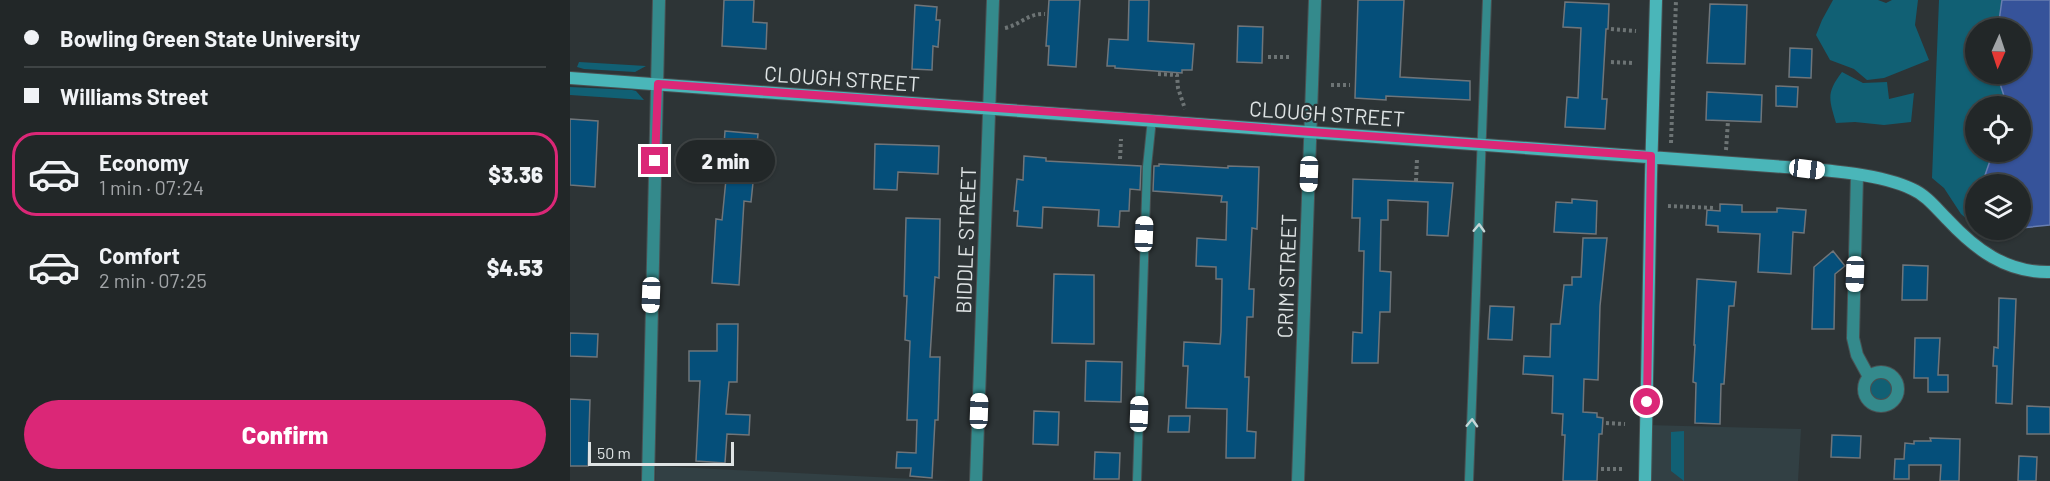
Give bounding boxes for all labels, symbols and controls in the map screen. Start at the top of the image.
north arrow [1965,18,2031,84]
map controls [1965,18,2031,240]
text: Bowling Green State University [60,25,360,51]
street label: CLOUGH STREET [763,60,921,96]
text: Williams Street [60,83,208,109]
street label: CLOUGH STREET [1248,95,1406,131]
button: locate [1965,96,2031,162]
callout: 2 min [676,140,775,182]
icon: car [27,147,81,201]
route end [641,147,668,174]
text: Economy [99,149,189,175]
text: 2 min [701,149,750,173]
car [1299,156,1319,192]
car [1788,158,1826,180]
text: $3.36 [488,161,543,187]
street label: BIDDLE STREET [950,166,980,314]
button: layers [1965,174,2031,240]
text: 1 min · 07:24 [99,175,204,199]
street label: CRIM STREET [1271,213,1301,339]
car [1134,216,1154,252]
one-way arrow [1472,223,1485,232]
icon: car [27,240,81,294]
text: Comfort [99,242,180,268]
text: $4.53 [487,254,543,280]
car [1845,256,1865,292]
text: 2 min · 07:25 [99,268,207,292]
car [641,277,661,313]
route start [1633,388,1660,415]
car [969,393,989,429]
car [1129,396,1149,432]
button: Confirm [24,400,546,469]
one-way arrow [1465,418,1478,427]
scale bar [588,439,734,466]
text: 50 m [597,443,631,462]

